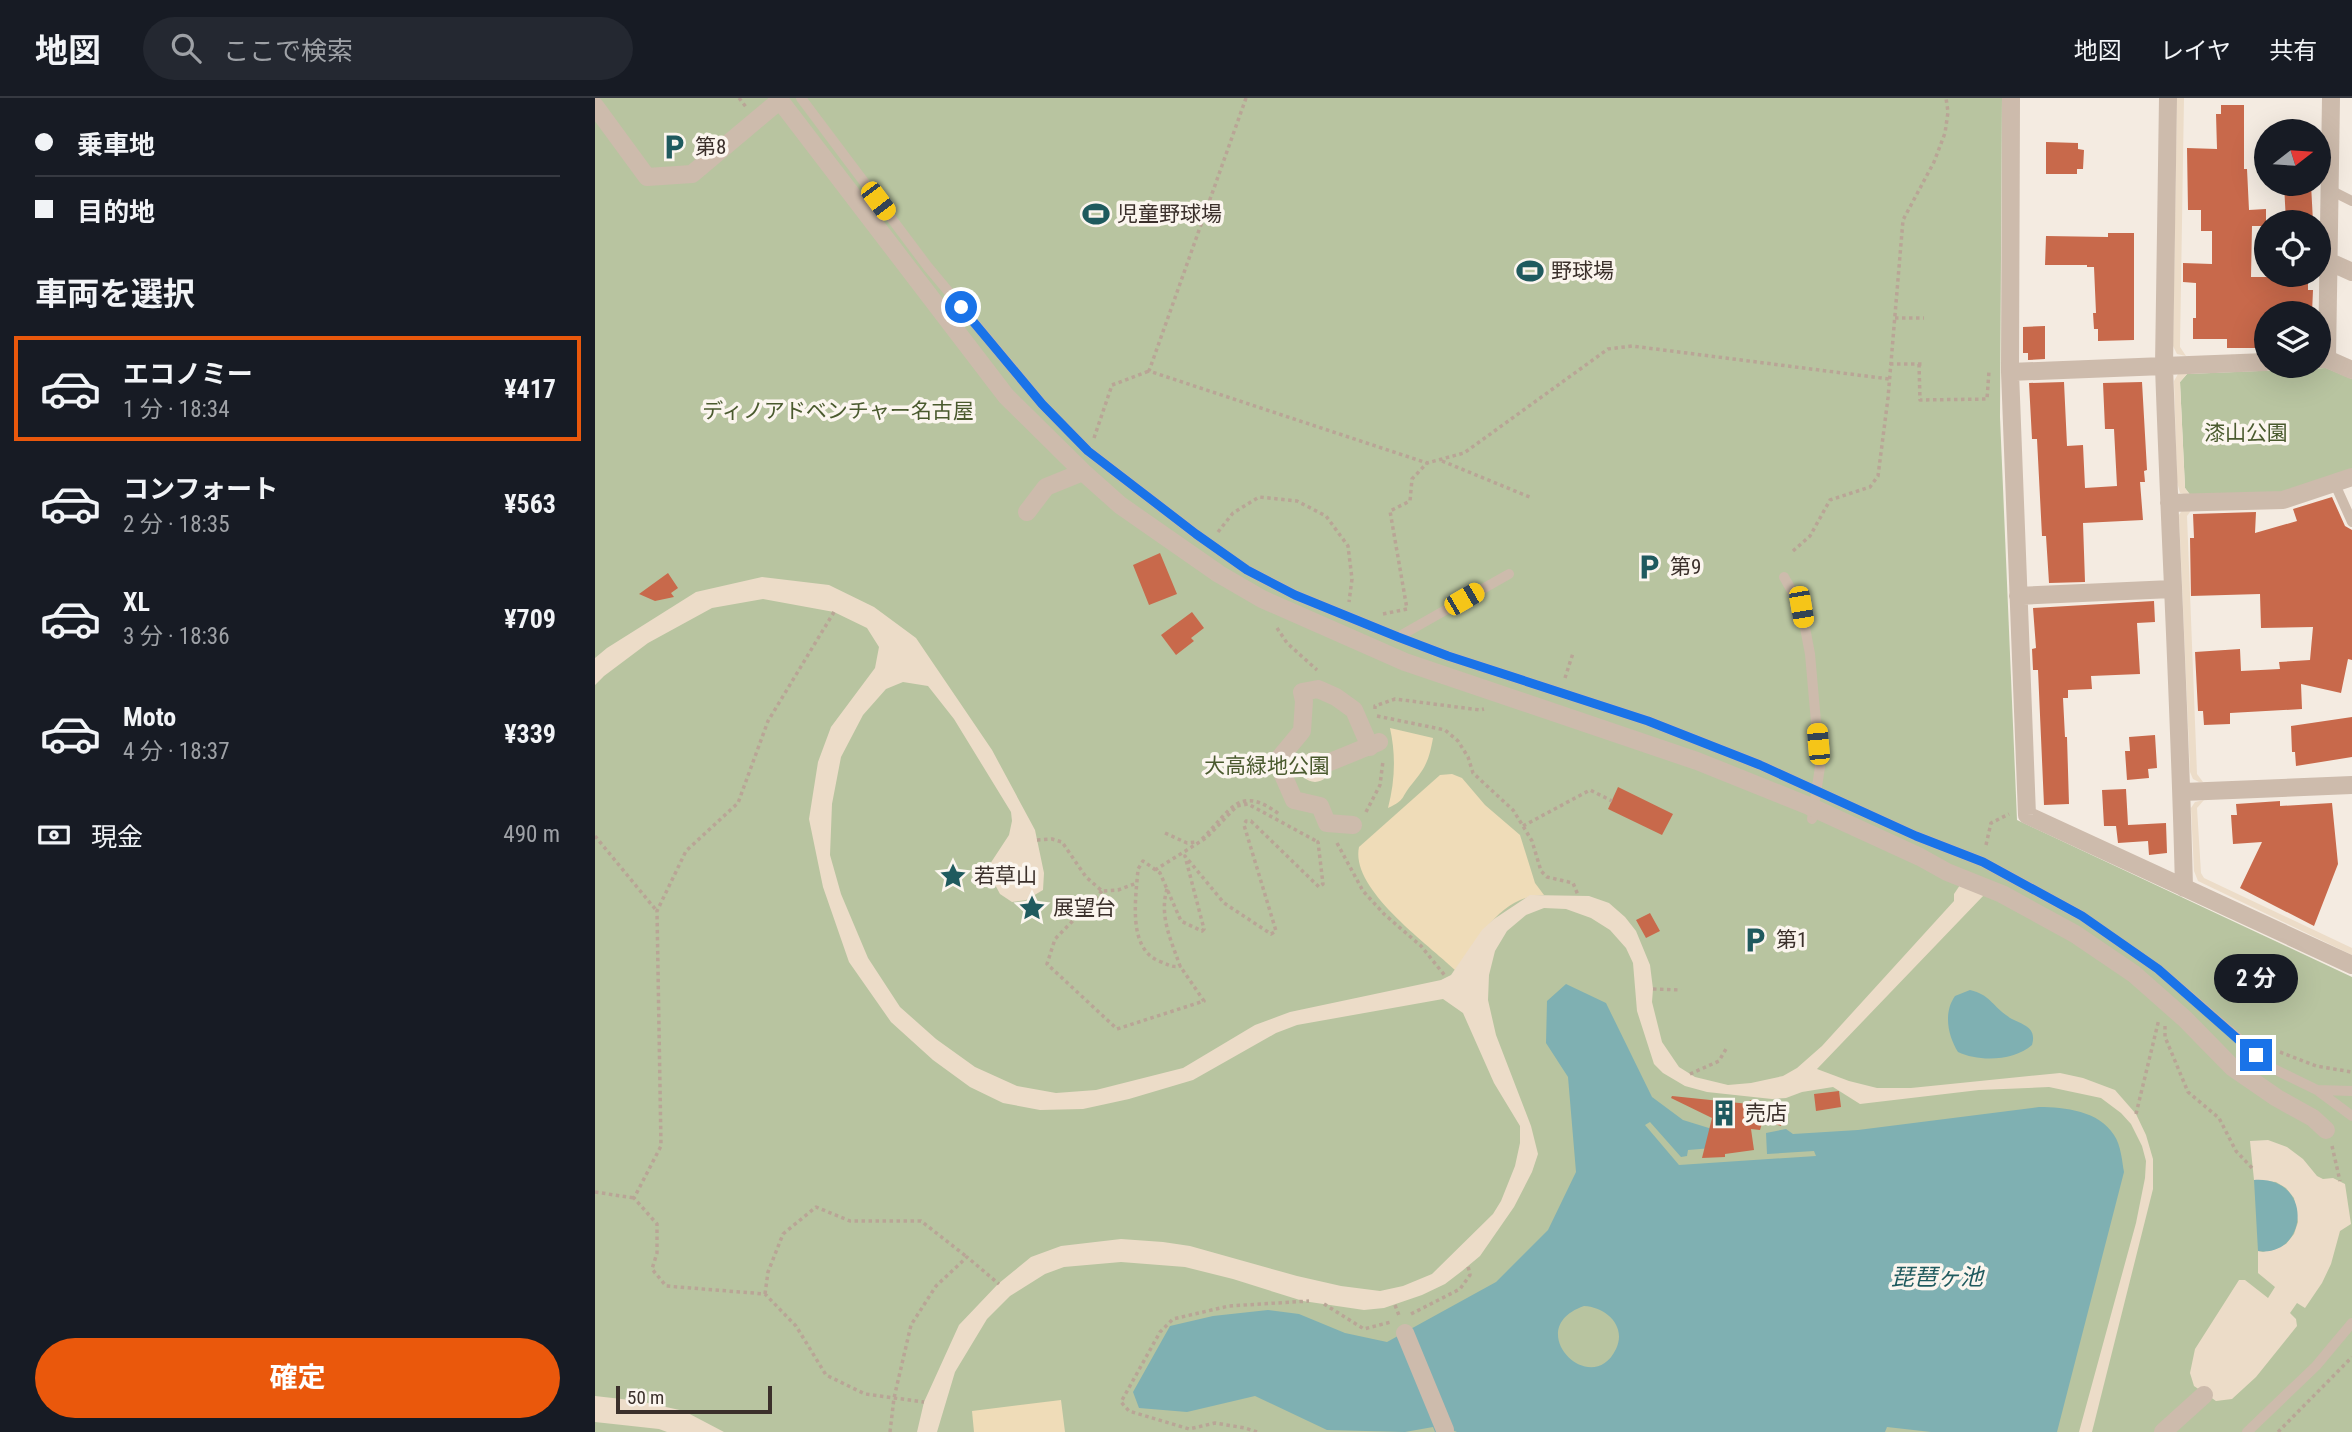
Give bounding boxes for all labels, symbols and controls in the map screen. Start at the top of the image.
search box [143,17,633,80]
icon: search [167,29,205,67]
text: 地図 [35,31,101,70]
text: ここで検索 [223,36,353,66]
text: 地図 [2074,37,2122,65]
text: レイヤ [2160,37,2231,65]
text: 共有 [2269,37,2317,65]
north arrow [2254,119,2331,196]
map controls [2254,119,2331,378]
text: 乗車地 [77,130,155,160]
parking icon: 第8 [659,132,689,162]
place label: 第8 [695,135,726,159]
car [857,178,900,224]
text: 目的地 [77,197,155,227]
sports icon: 児童野球場 [1081,199,1111,229]
place label: 児童野球場 [1117,202,1222,226]
button: locate [2254,210,2331,287]
sports icon: 野球場 [1515,256,1545,286]
place label: 野球場 [1551,259,1614,283]
text: 車両を選択 [35,275,195,313]
route start [945,291,977,323]
button: layers [2254,301,2331,378]
icon: car [39,357,102,420]
text: エコノミー [123,359,253,389]
text: ¥417 [504,374,556,404]
text: 1 分 · 18:34 [123,396,230,423]
park label: ディノアドベンチャー名古屋 [702,399,974,423]
park label: 漆山公園 [2204,421,2288,445]
icon: car [39,472,102,535]
text: コンフォート [123,474,278,504]
text: ¥563 [504,489,556,519]
text: 2 分 · 18:35 [123,511,230,538]
parking icon: 第9 [1634,552,1664,582]
place label: 第9 [1670,555,1701,579]
car [1441,579,1488,619]
car [1788,584,1815,630]
icon: car [39,587,102,650]
text: XL [123,587,150,617]
text: ¥709 [504,604,556,634]
text: 3 分 · 18:36 [123,623,230,650]
icon: car [39,702,102,765]
text: Moto [123,702,176,732]
text: ¥339 [504,719,556,749]
car [1806,722,1831,766]
text: 4 分 · 18:37 [123,738,230,765]
park label: 大高緑地公園 [1204,754,1330,778]
icon: cash [35,816,73,854]
text: 490 m [503,821,560,848]
text: 現金 [91,822,143,852]
place icon: 若草山 [938,861,968,891]
place label: 若草山 [974,864,1037,888]
place icon: 展望台 [1017,893,1047,923]
place label: 展望台 [1053,896,1116,920]
parking icon: 第1 [1740,925,1770,955]
place label: 第1 [1776,928,1807,952]
callout: 2 分 [2214,954,2298,1002]
text: 2 分 [2236,965,2276,992]
route end [2240,1039,2272,1071]
building icon: 売店 [1709,1098,1739,1128]
place label: 売店 [1745,1101,1787,1125]
water label: 琵琶ヶ池 [1891,1264,1985,1291]
button: 確定 [35,1338,560,1418]
scale bar [616,1383,772,1415]
text: 50 m [627,1386,664,1409]

